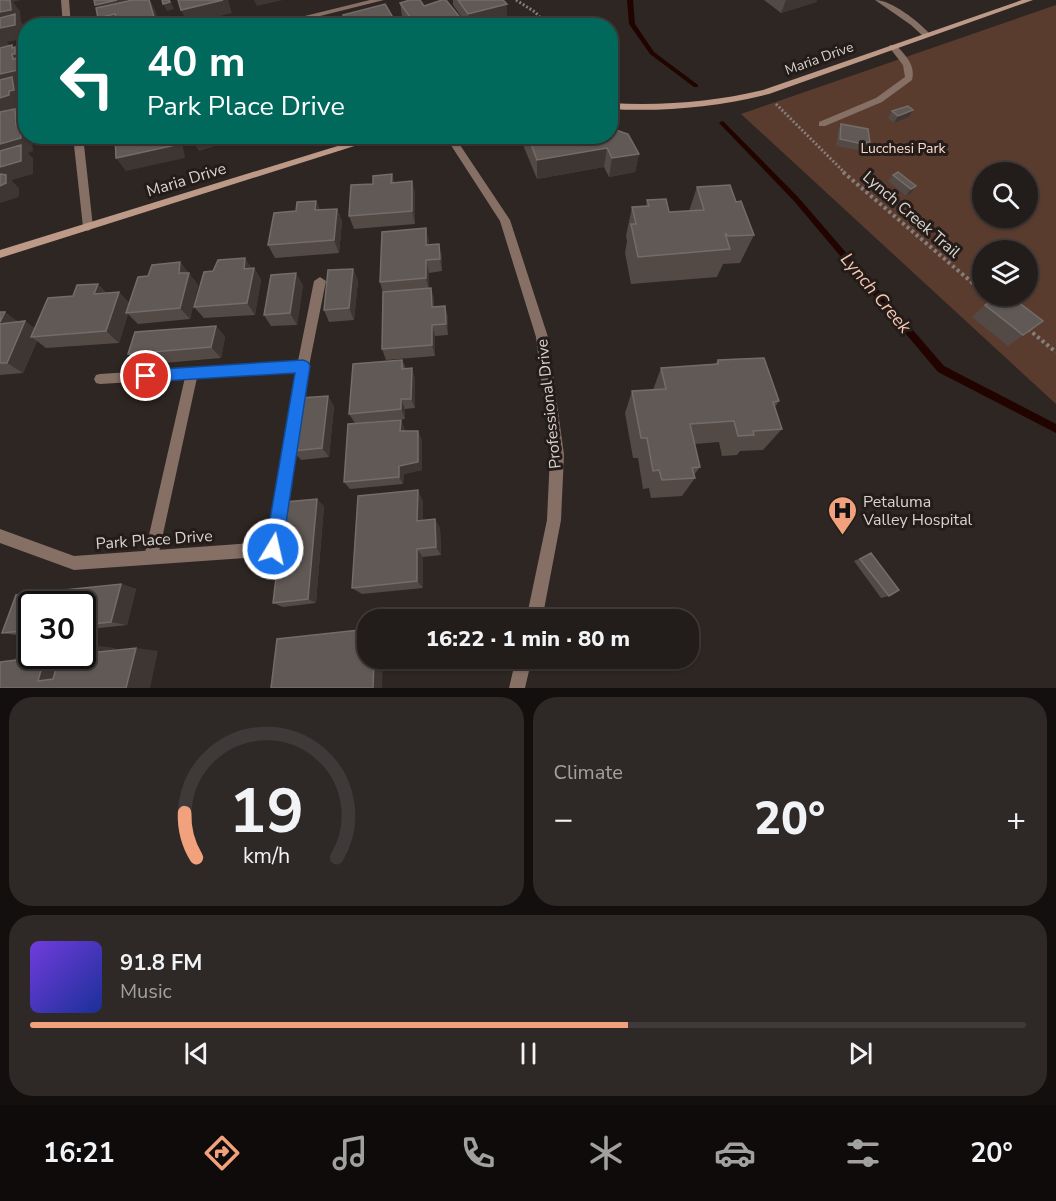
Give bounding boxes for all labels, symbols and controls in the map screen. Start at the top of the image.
text: 40 m [147,34,246,91]
street label: Maria Drive [782,37,856,80]
icon: left [48,42,126,120]
text: Park Place Drive [147,88,345,125]
park label: Lucchesi Park [860,139,947,158]
street label: Maria Drive [144,157,229,202]
map controls [972,162,1038,306]
button: search [972,162,1038,228]
street label: Lynch Creek Trail [858,166,965,263]
button: layers [972,240,1038,306]
water label: Lynch Creek [835,248,917,339]
street label: Professional Drive [531,338,567,470]
pin [120,350,171,401]
icon: arrive [129,359,162,392]
place label: Petaluma Valley Hospital [862,491,973,531]
hospital icon: Petaluma Valley Hospital [826,494,858,536]
position arrow [241,517,305,581]
street label: Park Place Drive [95,525,213,555]
speed limit sign: 30 [18,591,96,669]
text: 16:22 · 1 min · 80 m [426,624,630,654]
text: Climate [554,759,623,786]
text: 19 [229,769,304,854]
text: 20° [754,789,825,850]
text: − [554,797,573,842]
text: + [1006,797,1026,842]
text: km/h [243,842,290,872]
text: 91.8 FM [120,948,202,978]
text: Music [120,978,172,1005]
icon: previous [180,1037,213,1070]
icon: pause [512,1037,545,1070]
icon: next [844,1037,877,1070]
icon: directions [201,1132,243,1174]
icon: music [329,1132,371,1174]
icon: phone [457,1132,499,1174]
icon: climate [585,1132,627,1174]
icon: car [714,1132,756,1174]
icon: filters [842,1132,884,1174]
text: 16:21 [43,1135,115,1172]
text: 20° [970,1135,1013,1172]

